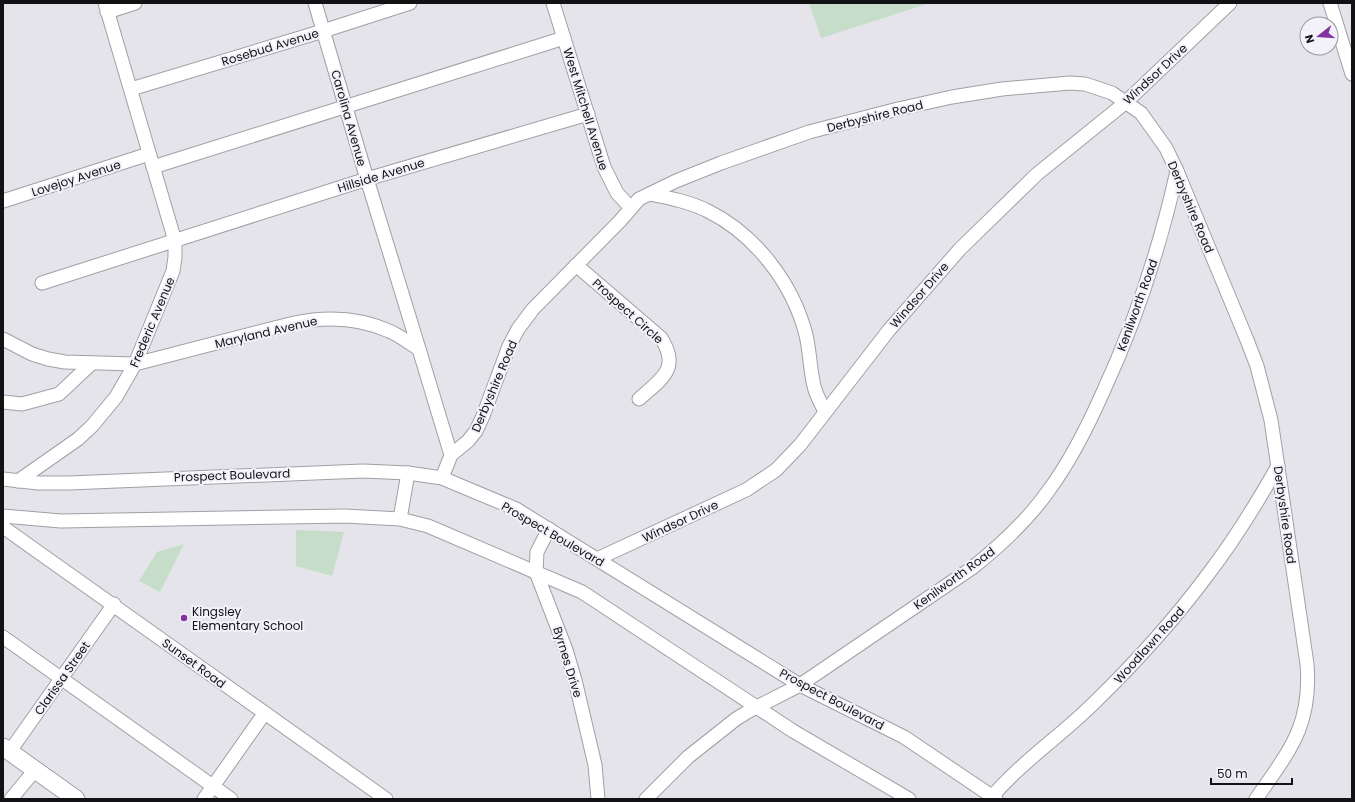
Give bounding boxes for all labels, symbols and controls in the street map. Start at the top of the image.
north arrow [1299,16,1339,56]
street label: Rosebud Avenue [219,24,321,70]
text: N [1301,33,1318,45]
street label: Windsor Drive [1119,40,1191,108]
street label: West Mitchell Avenue [559,46,613,172]
street label: Carolina Avenue [327,68,371,168]
street label: Derbyshire Road [825,96,925,136]
street label: Hillside Avenue [335,154,427,196]
street label: Lovejoy Avenue [29,156,123,200]
street label: Derbyshire Road [1164,158,1218,256]
street label: Kenilworth Road [1112,257,1162,353]
street label: Windsor Drive [886,258,952,332]
street label: Frederic Avenue [125,274,179,370]
street label: Prospect Circle [589,275,667,347]
street label: Maryland Avenue [213,312,319,352]
street label: Derbyshire Road [467,337,521,435]
street label: Prospect Boulevard [174,464,290,486]
street label: Derbyshire Road [1270,465,1300,565]
street label: Windsor Drive [639,496,721,546]
street label: Prospect Boulevard [498,498,608,570]
street label: Kenilworth Road [910,543,998,613]
place label: Kingsley Elementary School [192,603,303,634]
street label: Woodlawn Road [1110,603,1188,687]
marker: Kingsley Elementary School [179,613,189,623]
street label: Byrnes Drive [549,624,587,700]
street label: Sunset Road [159,634,229,692]
street label: Clarissa Street [30,638,94,718]
street label: Prospect Boulevard [777,664,887,734]
scale bar [1211,760,1292,786]
text: 50 m [1217,765,1248,782]

